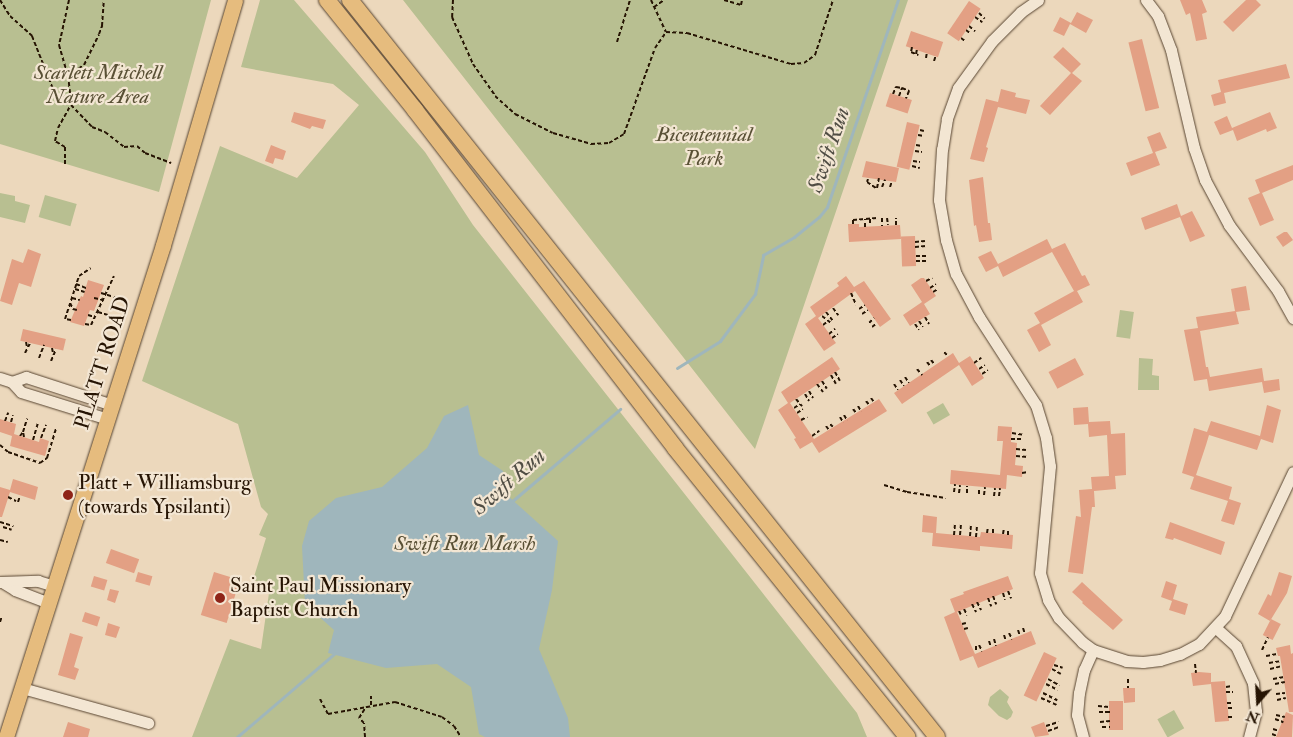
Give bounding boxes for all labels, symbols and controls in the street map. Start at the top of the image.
park label: Scarlett Mitchell Nature Area [34,60,162,110]
water label: Swift Run [802,104,856,196]
park label: Bicentennial Park [656,122,752,172]
street label: PLATT ROAD [70,293,136,433]
water label: Swift Run [467,443,551,521]
place label: Platt + Williamsburg (towards Ypsilanti) [78,470,252,520]
marker: Platt + Williamsburg (towards Ypsilanti) [62,489,74,501]
park label: Swift Run Marsh [394,531,536,557]
place label: Saint Paul Missionary Baptist Church [230,573,411,623]
marker: Saint Paul Missionary Baptist Church [214,592,226,604]
north arrow [1233,677,1283,727]
text: N [1244,707,1262,727]

